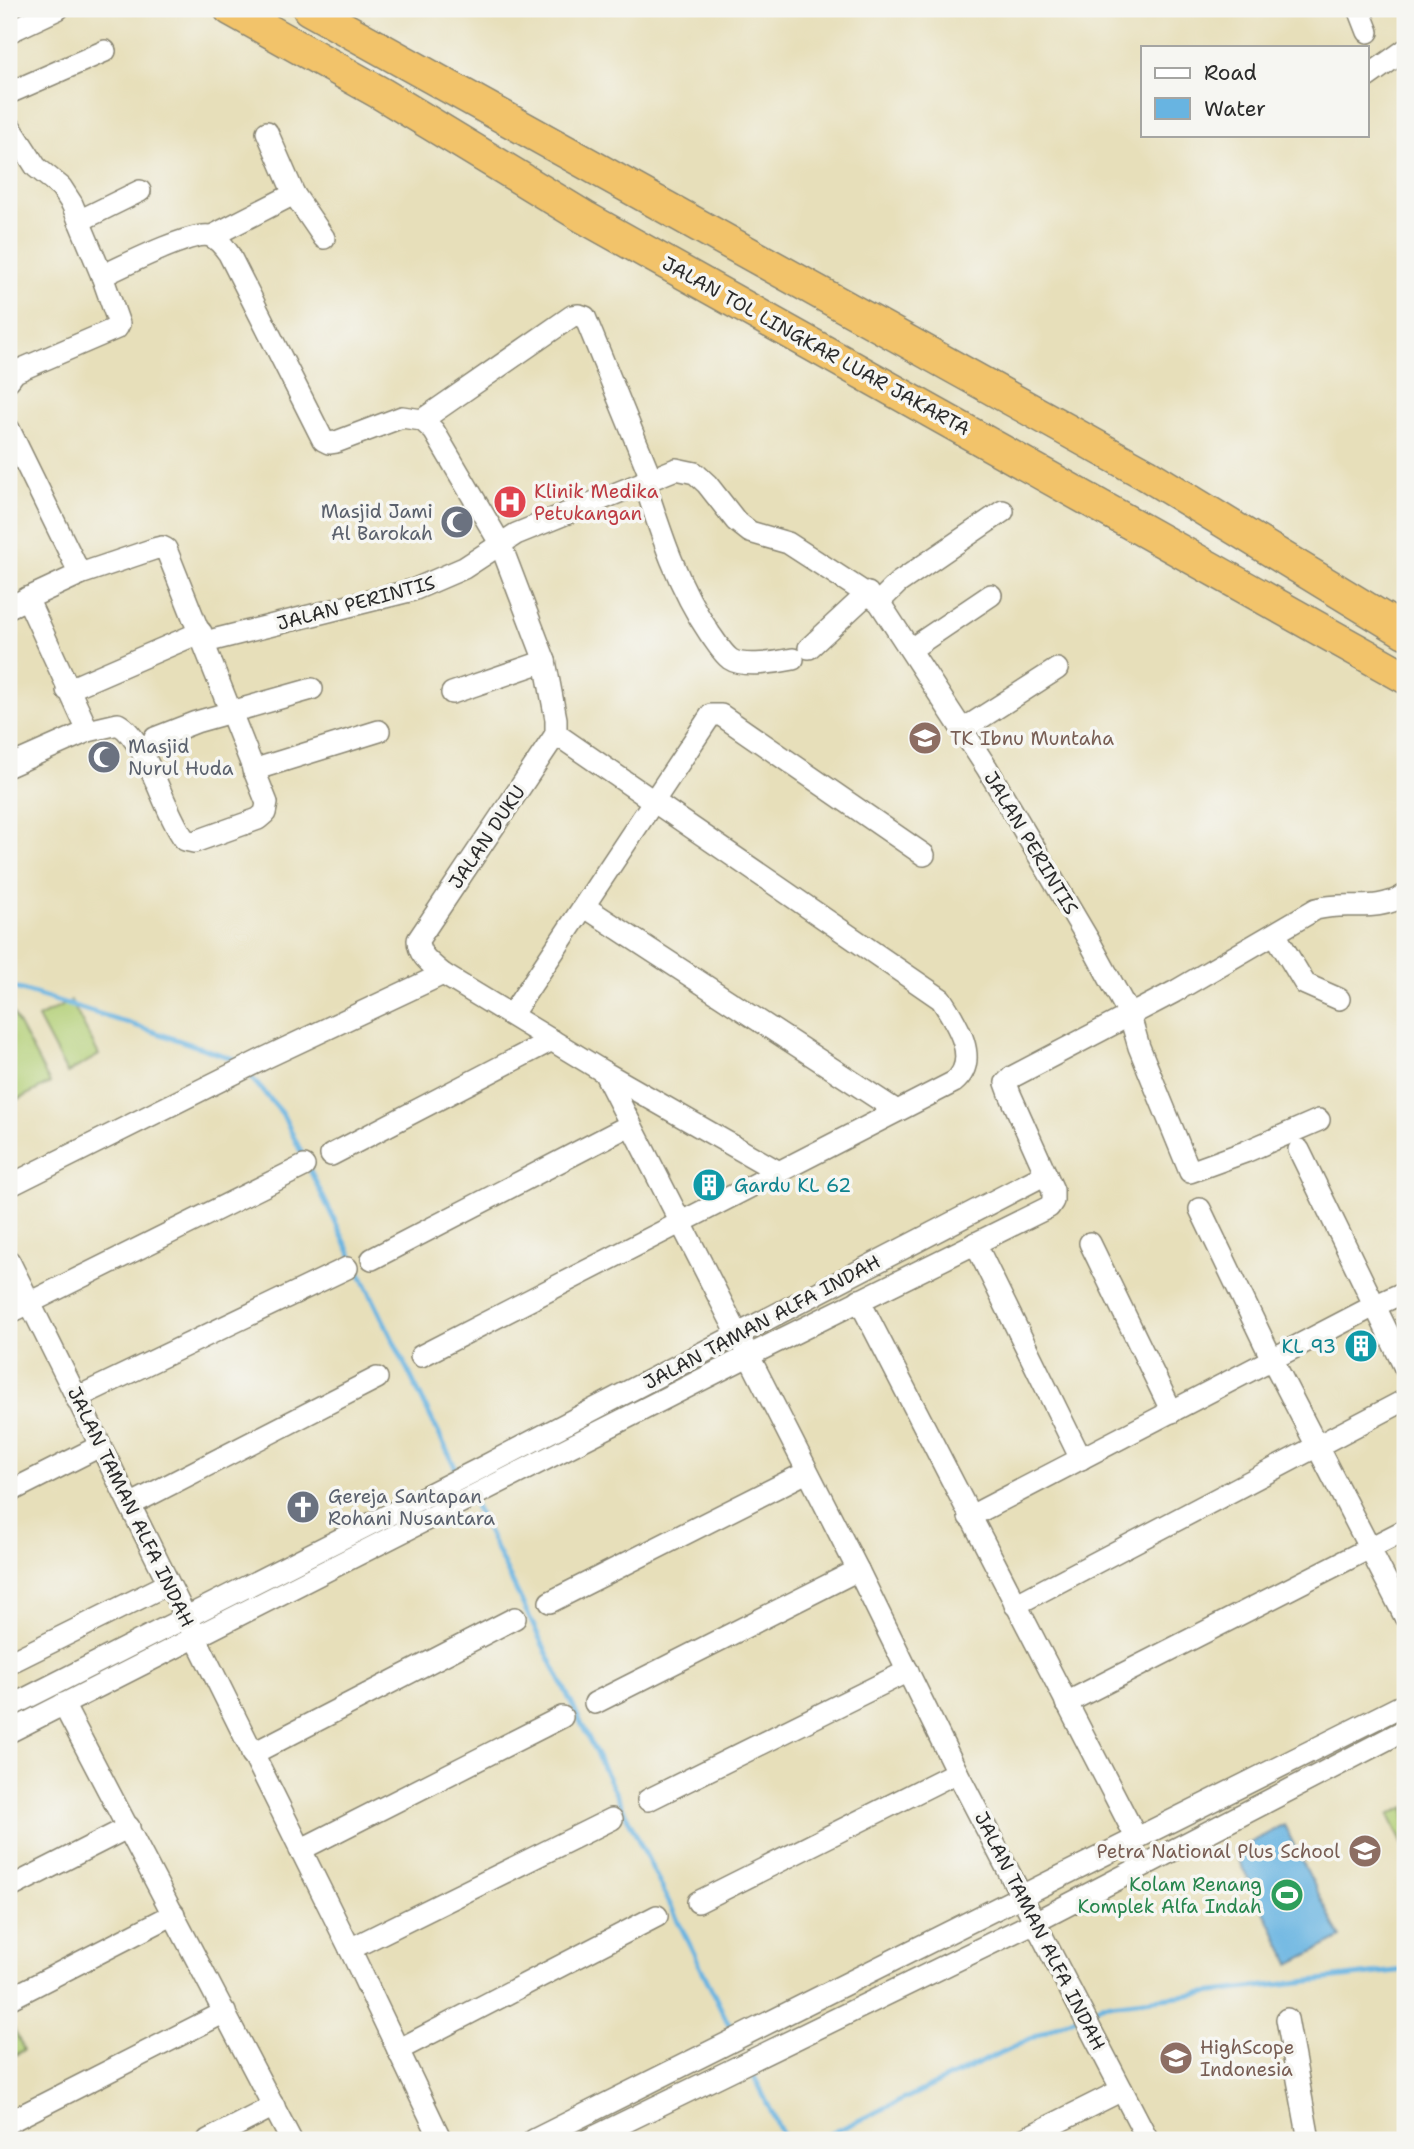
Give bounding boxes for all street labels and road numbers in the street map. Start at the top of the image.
street label: JALAN TOL LINGKAR LUAR JAKARTA [658,251,974,441]
street label: JALAN PERINTIS [274,570,438,636]
street label: JALAN PERINTIS [978,767,1084,919]
street label: JALAN DUKU [443,780,531,894]
street label: JALAN TAMAN ALFA INDAH [639,1249,885,1395]
street label: JALAN TAMAN ALFA INDAH [62,1383,200,1631]
street label: JALAN TAMAN ALFA INDAH [969,1807,1111,2055]

